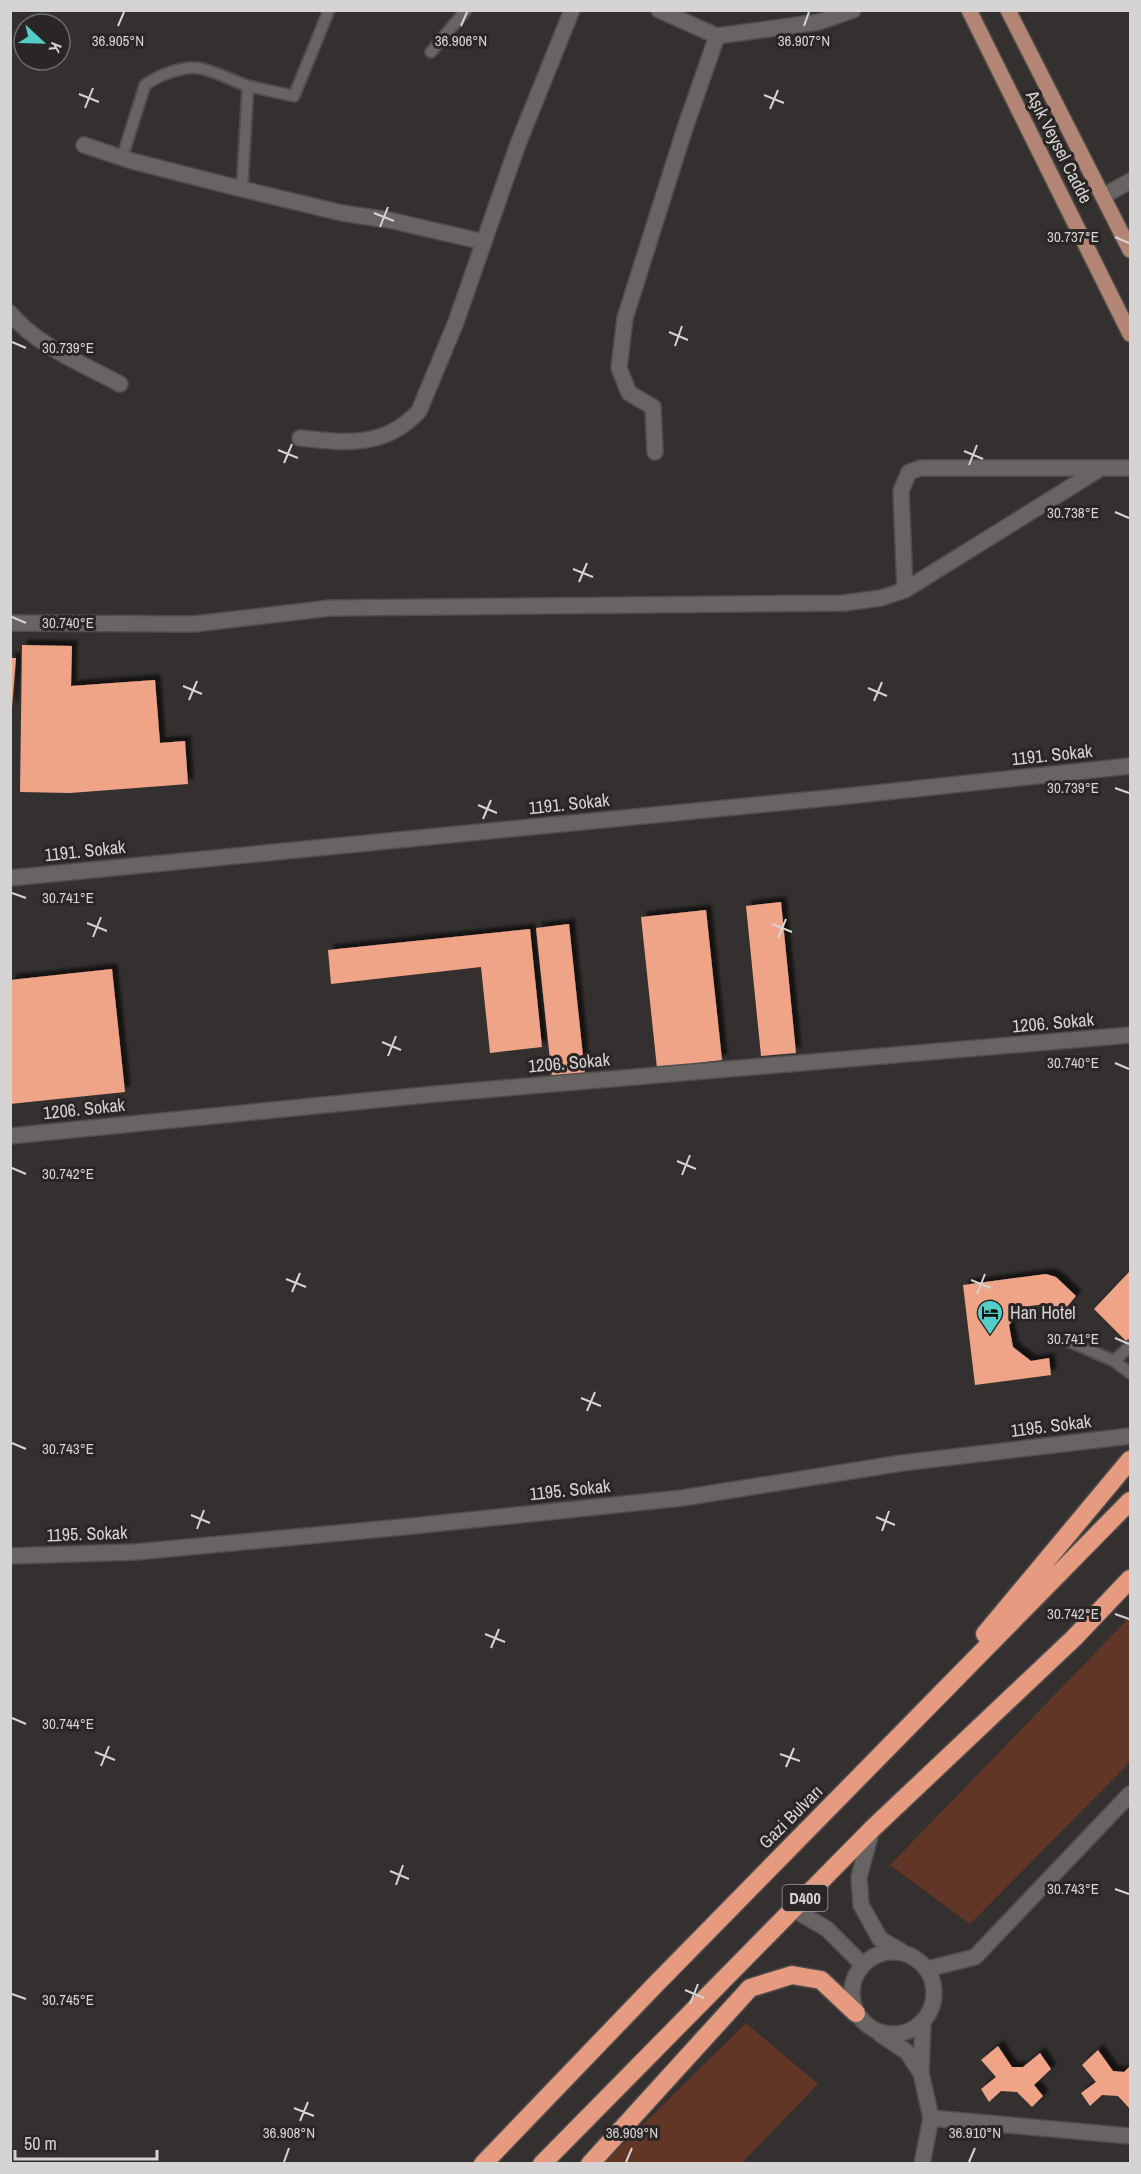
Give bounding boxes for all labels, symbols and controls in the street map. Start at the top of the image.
north arrow [12,12,72,72]
text: 36.905°N [92,30,144,51]
text: 36.906°N [435,30,487,51]
text: 36.907°N [778,30,830,51]
text: K [44,39,68,57]
street label: Aşık Veysel Cadde [1020,85,1099,208]
text: 30.737°E [1047,226,1099,247]
text: 30.739°E [42,337,94,358]
text: 30.738°E [1047,502,1099,523]
text: 30.740°E [42,612,94,633]
street label: 1191. Sokak [1010,738,1094,771]
text: 30.739°E [1047,777,1099,798]
street label: 1191. Sokak [527,787,611,820]
street label: 1191. Sokak [43,834,127,867]
text: 30.741°E [42,887,94,908]
street label: 1206. Sokak [1011,1006,1096,1039]
street label: 1206. Sokak [527,1046,612,1079]
text: 30.740°E [1047,1052,1099,1073]
street label: 1206. Sokak [42,1092,127,1125]
text: 30.742°E [42,1163,94,1184]
hotel icon: Han Hotel [975,1298,1005,1336]
place label: Han Hotel [1010,1300,1076,1325]
text: 30.741°E [1047,1328,1099,1349]
street label: 1195. Sokak [1009,1408,1093,1443]
text: 30.743°E [42,1438,94,1459]
street label: 1195. Sokak [528,1473,612,1506]
street label: 1195. Sokak [46,1520,129,1547]
text: 30.742°E [1047,1603,1099,1624]
text: 30.744°E [42,1713,94,1734]
street label: Gazi Bulvarı [753,1779,828,1854]
text: 30.743°E [1047,1878,1099,1899]
road number: D400 [782,1885,828,1911]
text: 30.745°E [42,1989,94,2010]
text: 36.908°N [263,2122,315,2143]
text: 36.909°N [606,2122,658,2143]
text: 36.910°N [949,2122,1001,2143]
scale bar [15,2123,158,2161]
text: 50 m [24,2131,57,2156]

